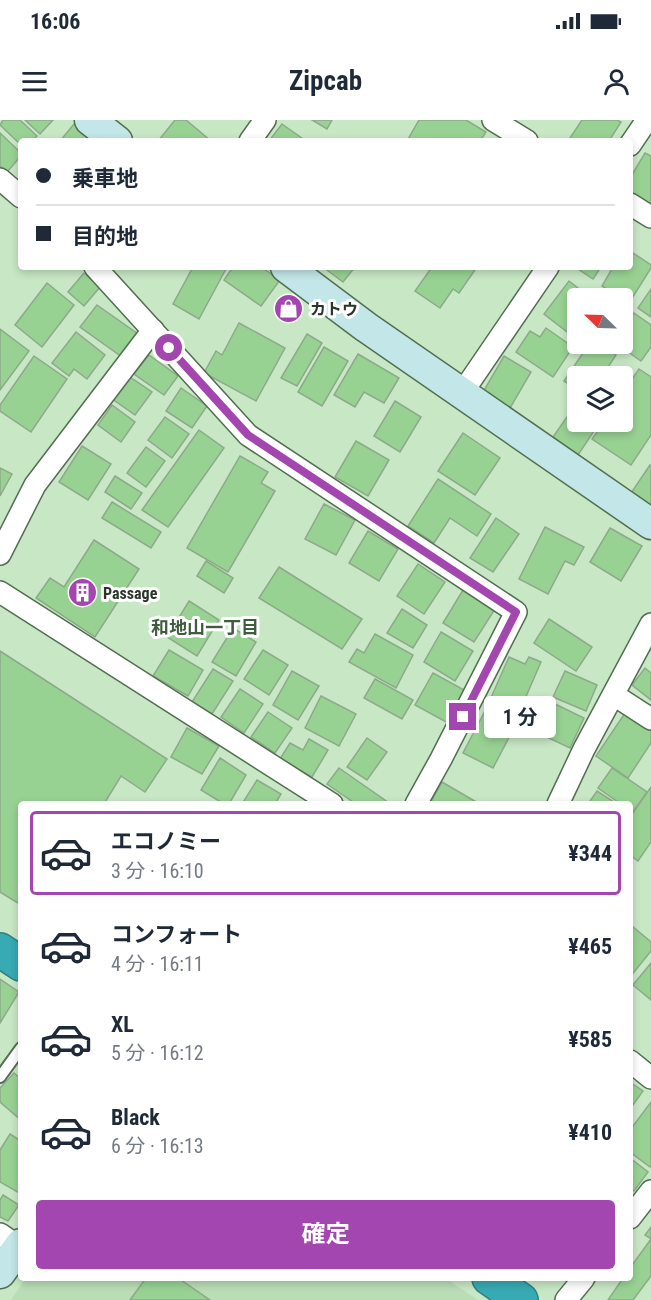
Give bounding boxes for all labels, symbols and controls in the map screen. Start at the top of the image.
text: 16:06 [30,9,81,34]
icon: menu [18,65,51,98]
text: Zipcab [289,65,362,97]
icon: person [600,65,633,98]
text: 乗車地 [72,166,138,191]
text: 目的地 [72,224,138,249]
north arrow [567,288,633,354]
map controls [567,288,633,432]
shop icon: カトウ [273,293,305,325]
place label: カトウ [310,300,358,319]
route start [155,334,182,361]
button: layers [567,366,633,432]
building icon: Passage [66,577,98,609]
place label: Passage [103,584,158,603]
district label: 和地山一丁目 [151,617,259,638]
callout: 1 分 [484,696,556,738]
route end [449,703,476,730]
text: 1 分 [503,705,537,729]
icon: car [39,826,93,880]
text: エコノミー [111,829,221,854]
text: ¥344 [568,841,612,866]
text: 3 分 · 16:10 [111,859,204,883]
icon: car [39,919,93,973]
text: コンフォート [111,922,242,947]
text: ¥465 [568,934,612,959]
text: 4 分 · 16:11 [111,952,204,976]
icon: car [39,1012,93,1066]
text: XL [111,1012,134,1037]
text: ¥585 [568,1027,612,1052]
text: 5 分 · 16:12 [111,1041,204,1065]
icon: car [39,1105,93,1159]
text: Black [111,1105,160,1130]
text: ¥410 [568,1120,612,1145]
text: 6 分 · 16:13 [111,1134,204,1158]
button: 確定 [36,1200,615,1269]

